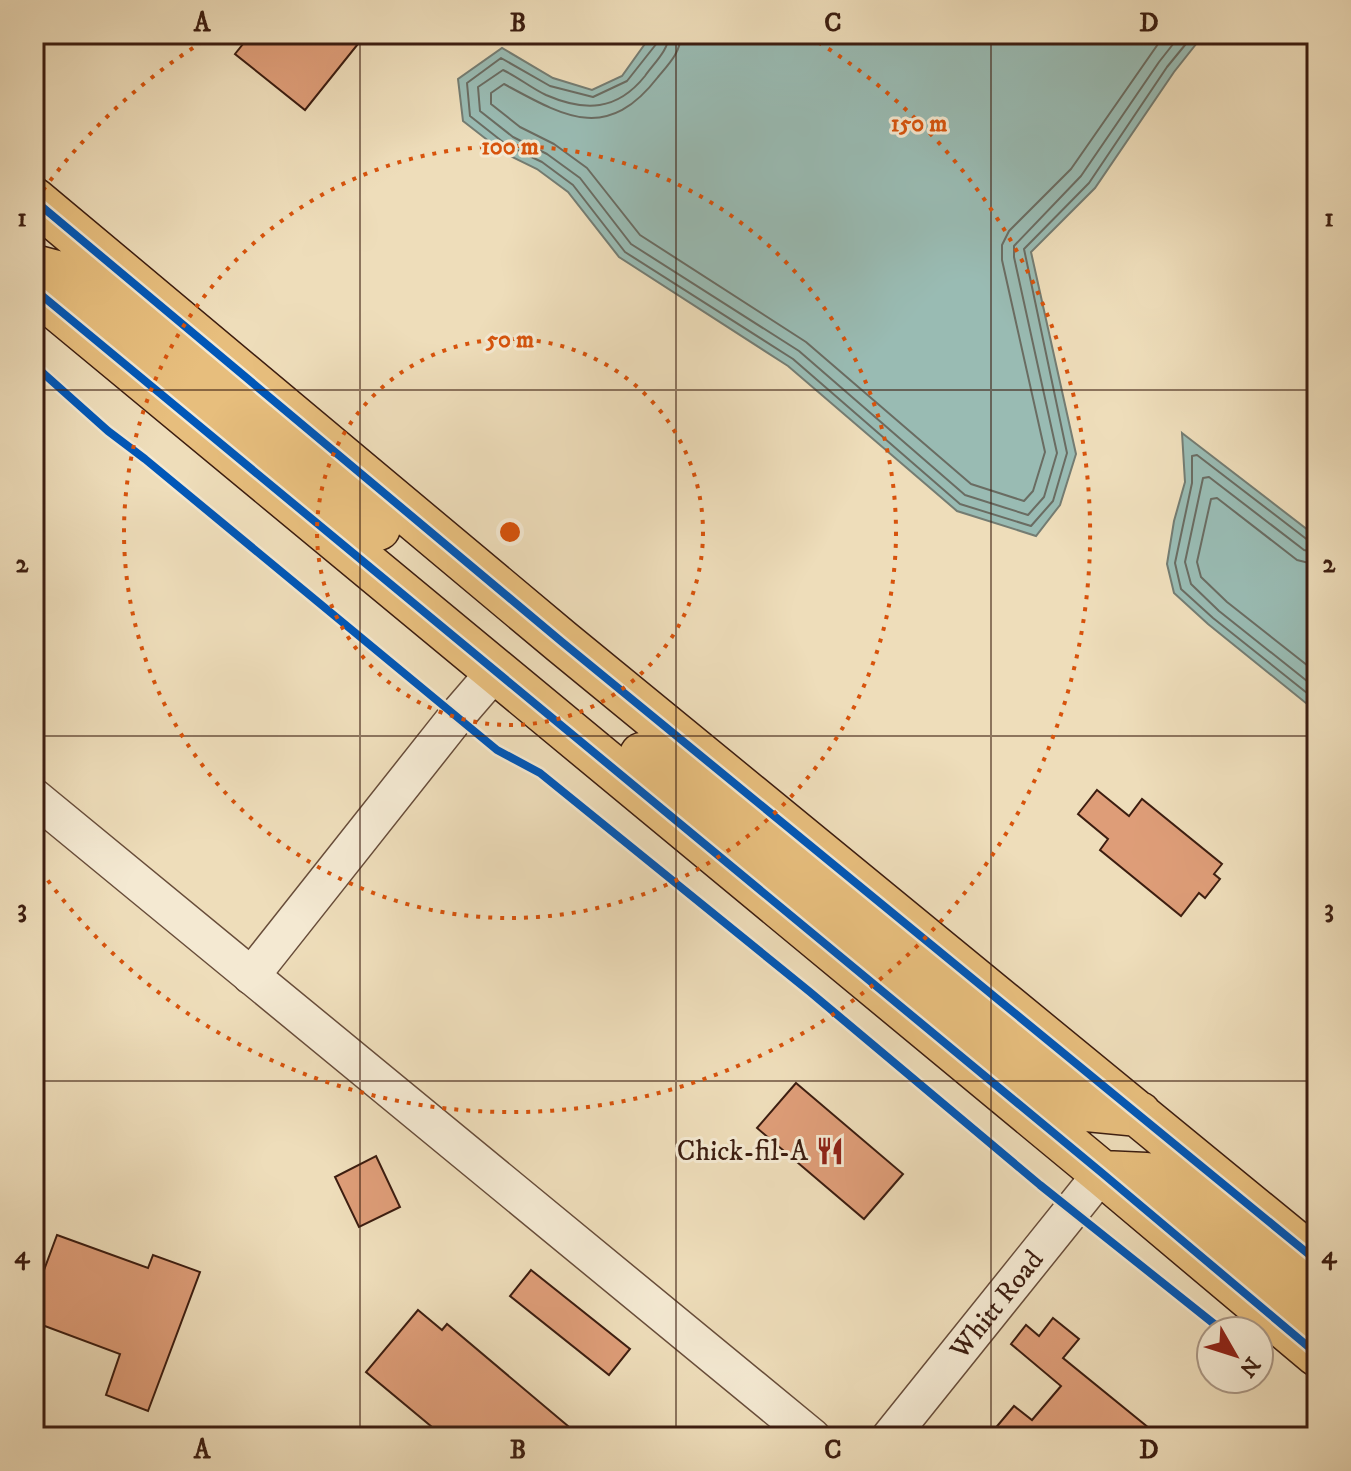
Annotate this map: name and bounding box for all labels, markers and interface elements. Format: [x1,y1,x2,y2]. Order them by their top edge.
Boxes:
text: A [193,7,212,40]
text: B [510,7,526,40]
text: C [824,7,842,40]
text: D [1139,7,1159,40]
text: 150 m [891,109,947,139]
text: 100 m [481,132,539,162]
text: 1 [17,202,27,235]
text: 1 [1324,202,1334,235]
text: 50 m [485,325,534,355]
centre of rings [496,518,524,546]
text: 2 [16,548,30,581]
text: 2 [1323,548,1337,581]
text: 3 [17,893,27,926]
text: 3 [1324,893,1334,926]
place label: Chick-fil-A [677,1134,809,1169]
restaurant icon: Chick-fil-A [815,1136,845,1166]
text: 4 [15,1239,31,1272]
text: 4 [1322,1239,1338,1272]
street label: Whitt Road [941,1243,1051,1367]
north arrow [1195,1315,1275,1395]
text: N [1233,1351,1266,1382]
text: A [193,1434,212,1467]
text: B [510,1434,526,1467]
text: C [824,1434,842,1467]
text: D [1139,1434,1159,1467]

